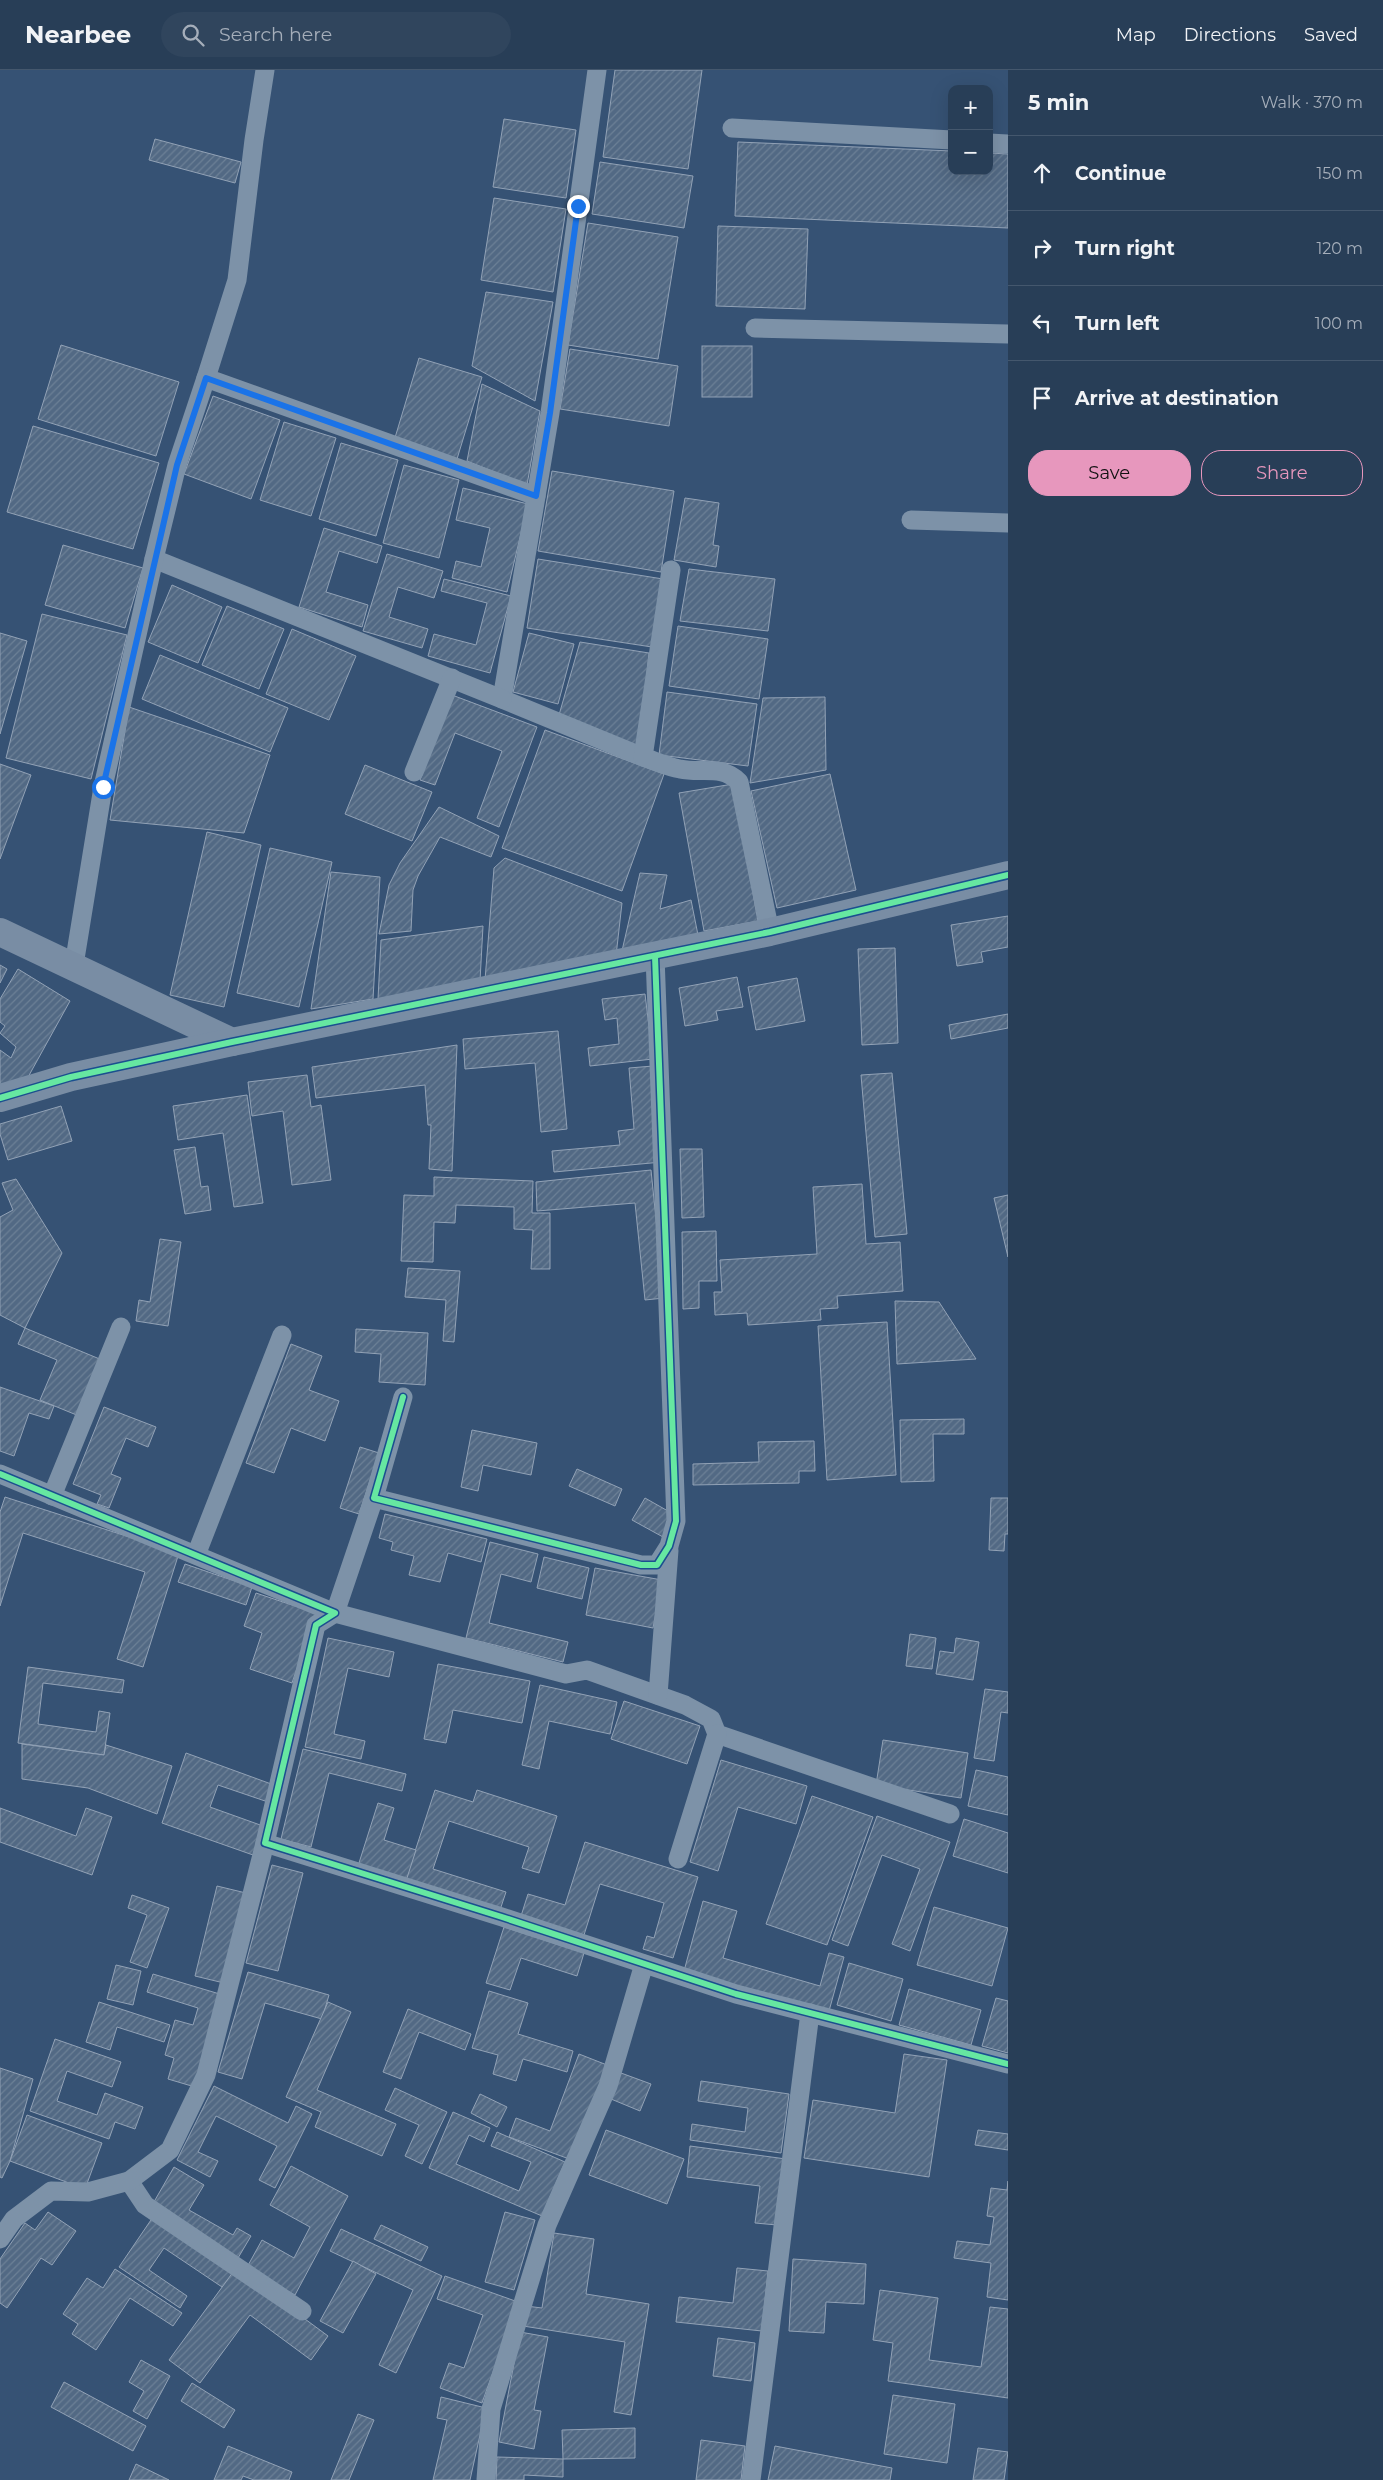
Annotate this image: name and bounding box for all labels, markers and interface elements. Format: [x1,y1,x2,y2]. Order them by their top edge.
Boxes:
search box [161,12,511,57]
text: Nearbee [25,20,131,49]
icon: search [179,21,207,49]
text: Search here [219,23,332,46]
text: Map [1116,24,1156,46]
text: Directions [1184,24,1276,46]
text: Saved [1304,24,1358,46]
map controls [948,85,993,175]
button: + [948,85,993,130]
text: 5 min [1028,90,1089,115]
text: Walk · 370 m [1261,93,1363,112]
button: − [948,130,993,175]
icon: ahead [1028,159,1056,187]
text: Continue [1075,162,1166,185]
text: 150 m [1316,164,1363,183]
route end [567,195,590,218]
icon: right [1028,234,1056,262]
text: Turn right [1075,237,1175,260]
text: 120 m [1316,239,1363,258]
icon: left [1028,309,1056,337]
text: Turn left [1075,312,1160,335]
text: 100 m [1315,314,1363,333]
icon: arrive [1028,384,1056,412]
text: Arrive at destination [1075,387,1279,410]
button: Save [1028,450,1191,496]
button: Share [1201,450,1363,496]
route start [92,776,115,799]

